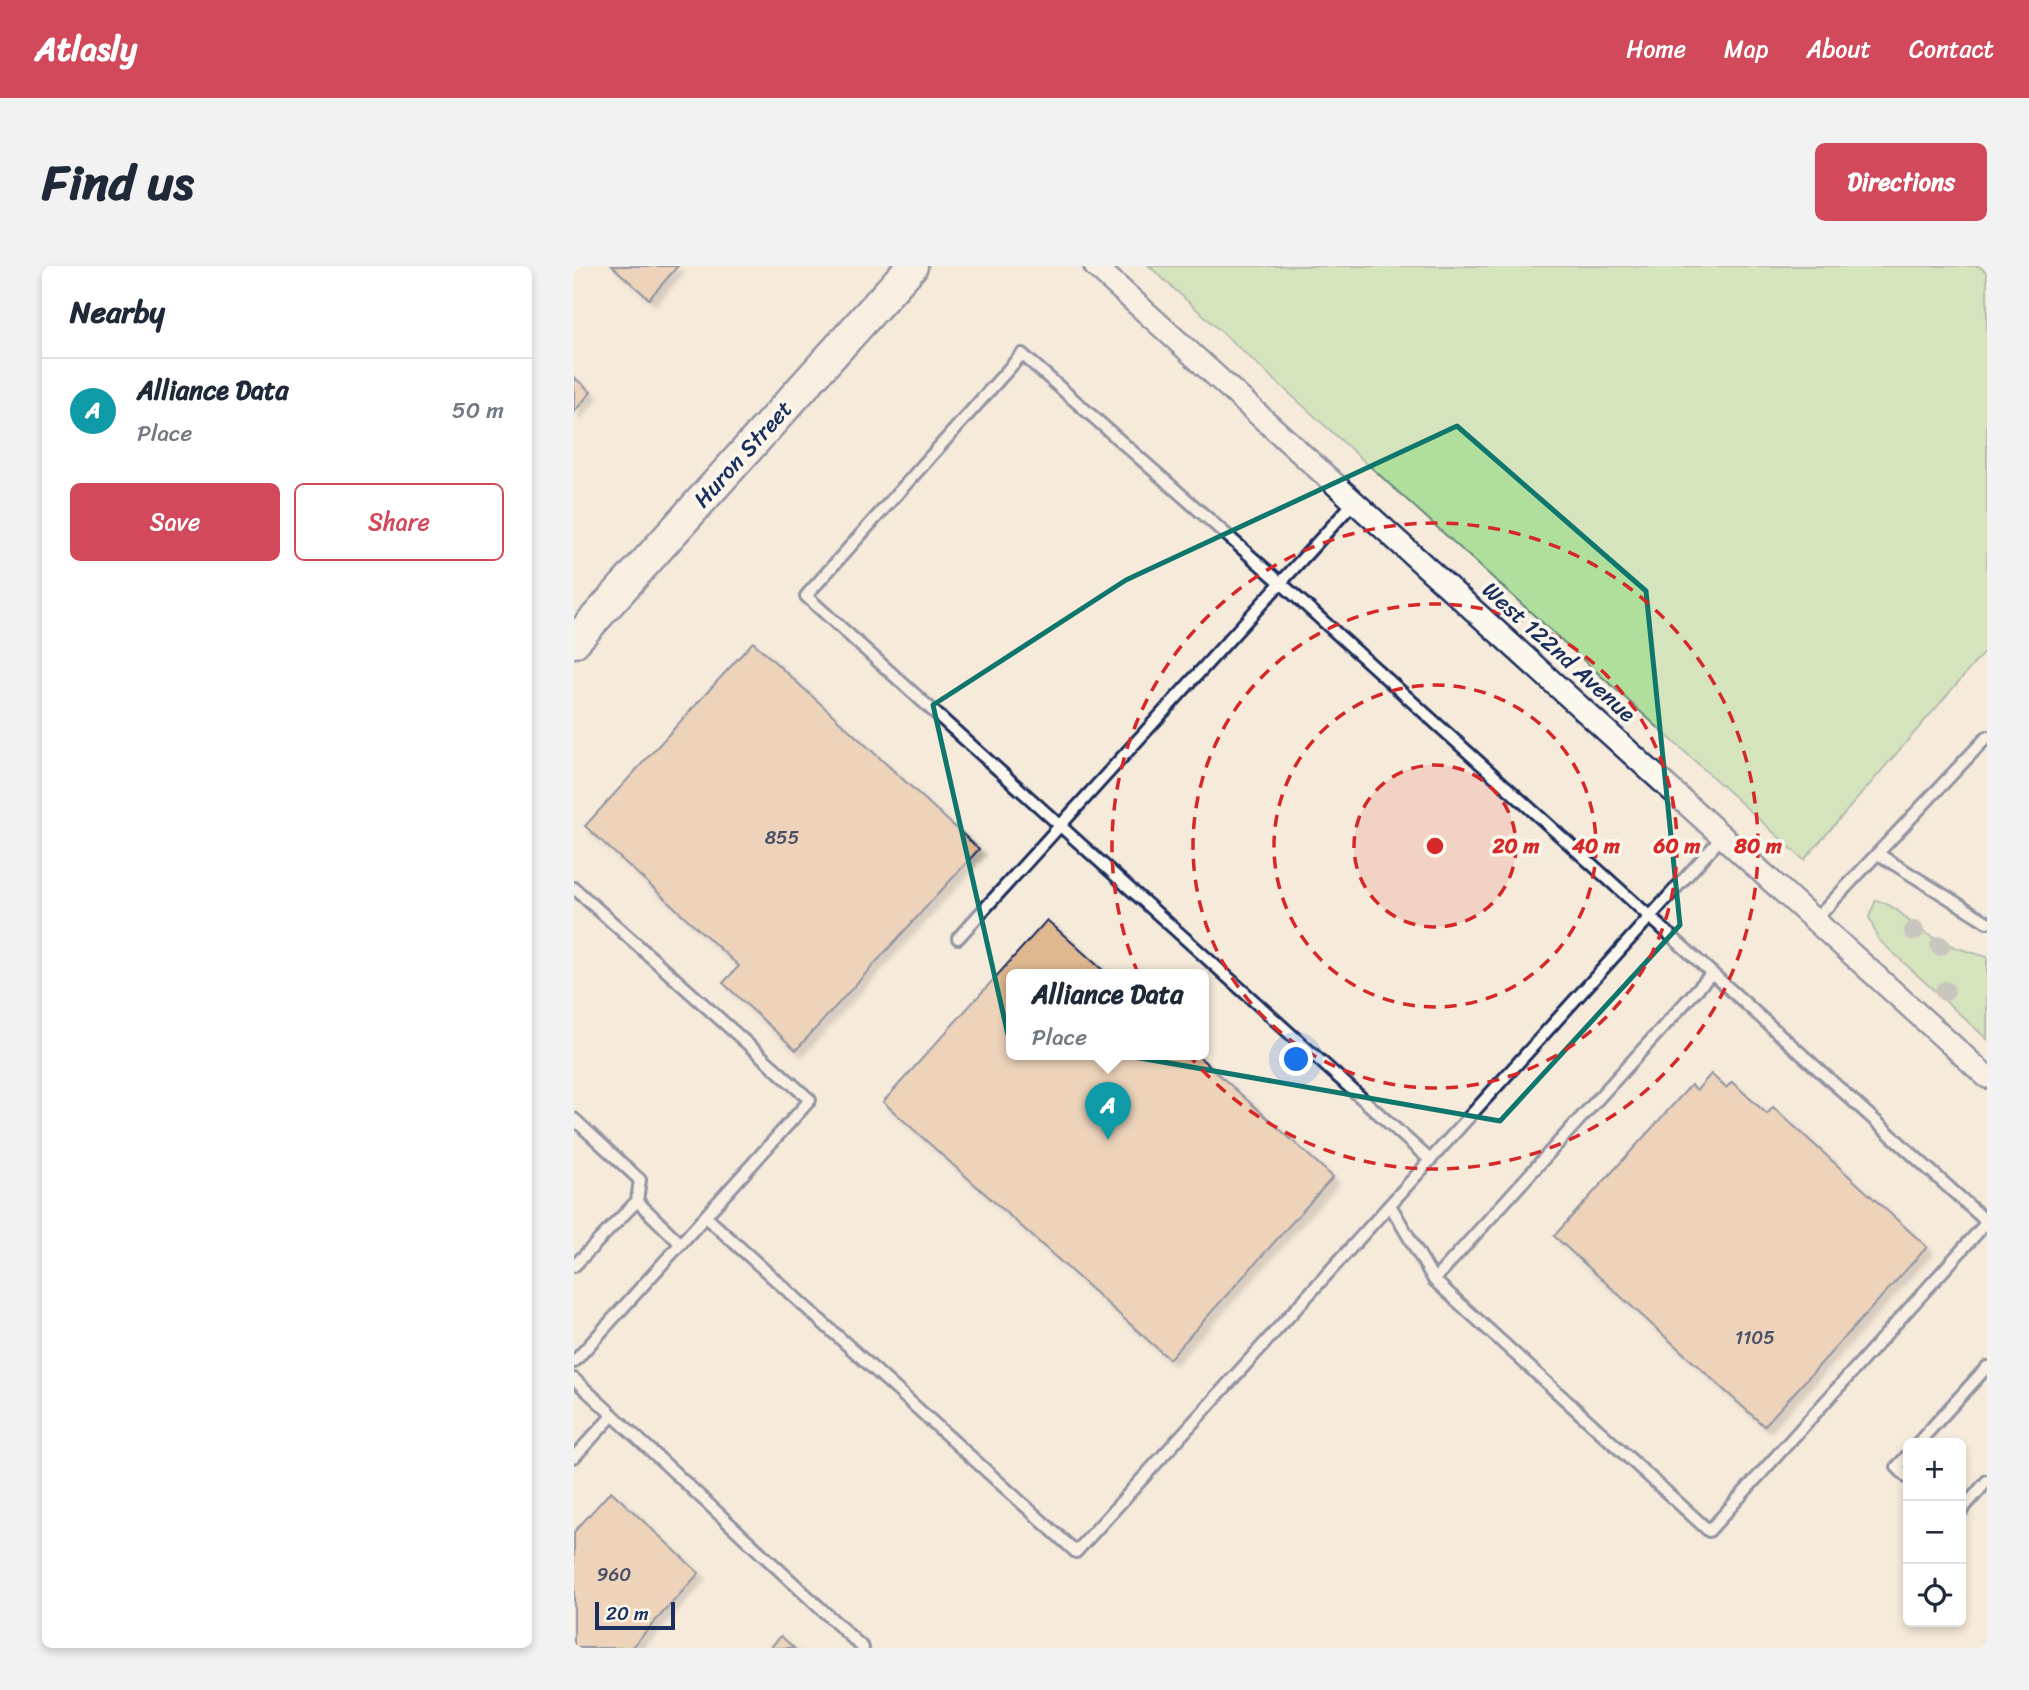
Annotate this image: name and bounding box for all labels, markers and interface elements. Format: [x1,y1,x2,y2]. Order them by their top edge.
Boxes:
text: Atlasly [35,20,137,78]
text: Home [1626,28,1686,70]
text: Map [1724,28,1768,70]
text: About [1806,28,1871,70]
text: Contact [1909,28,1994,70]
text: Find us [42,139,194,226]
button: Directions [1815,143,1987,221]
text: Nearby [70,285,165,339]
text: Alliance Data [137,367,289,413]
text: A [85,390,101,431]
text: 50 m [452,390,504,431]
street label: Huron Street [683,390,803,518]
text: Place [137,413,192,454]
button: Save [70,483,280,561]
button: Share [294,483,504,561]
street label: West 122nd Avenue [1472,571,1646,733]
house number: 855 [765,821,800,854]
text: 20 m [1492,827,1540,865]
text: 40 m [1571,827,1621,865]
text: 60 m [1653,827,1701,865]
text: 80 m [1733,827,1783,865]
centre of rings [1423,834,1447,858]
popup [1006,969,1209,1060]
text: Alliance Data [1032,971,1183,1017]
text: Place [1032,1017,1087,1058]
your location [1279,1042,1313,1076]
pin: A [1085,1082,1131,1140]
house number: 1105 [1735,1321,1775,1354]
map controls [1903,1438,1966,1627]
button: + [1903,1438,1966,1501]
button: − [1903,1501,1966,1564]
house number: 960 [597,1558,631,1591]
button: locate [1903,1564,1966,1627]
text: 20 m [606,1597,649,1630]
scale bar [595,1599,676,1631]

